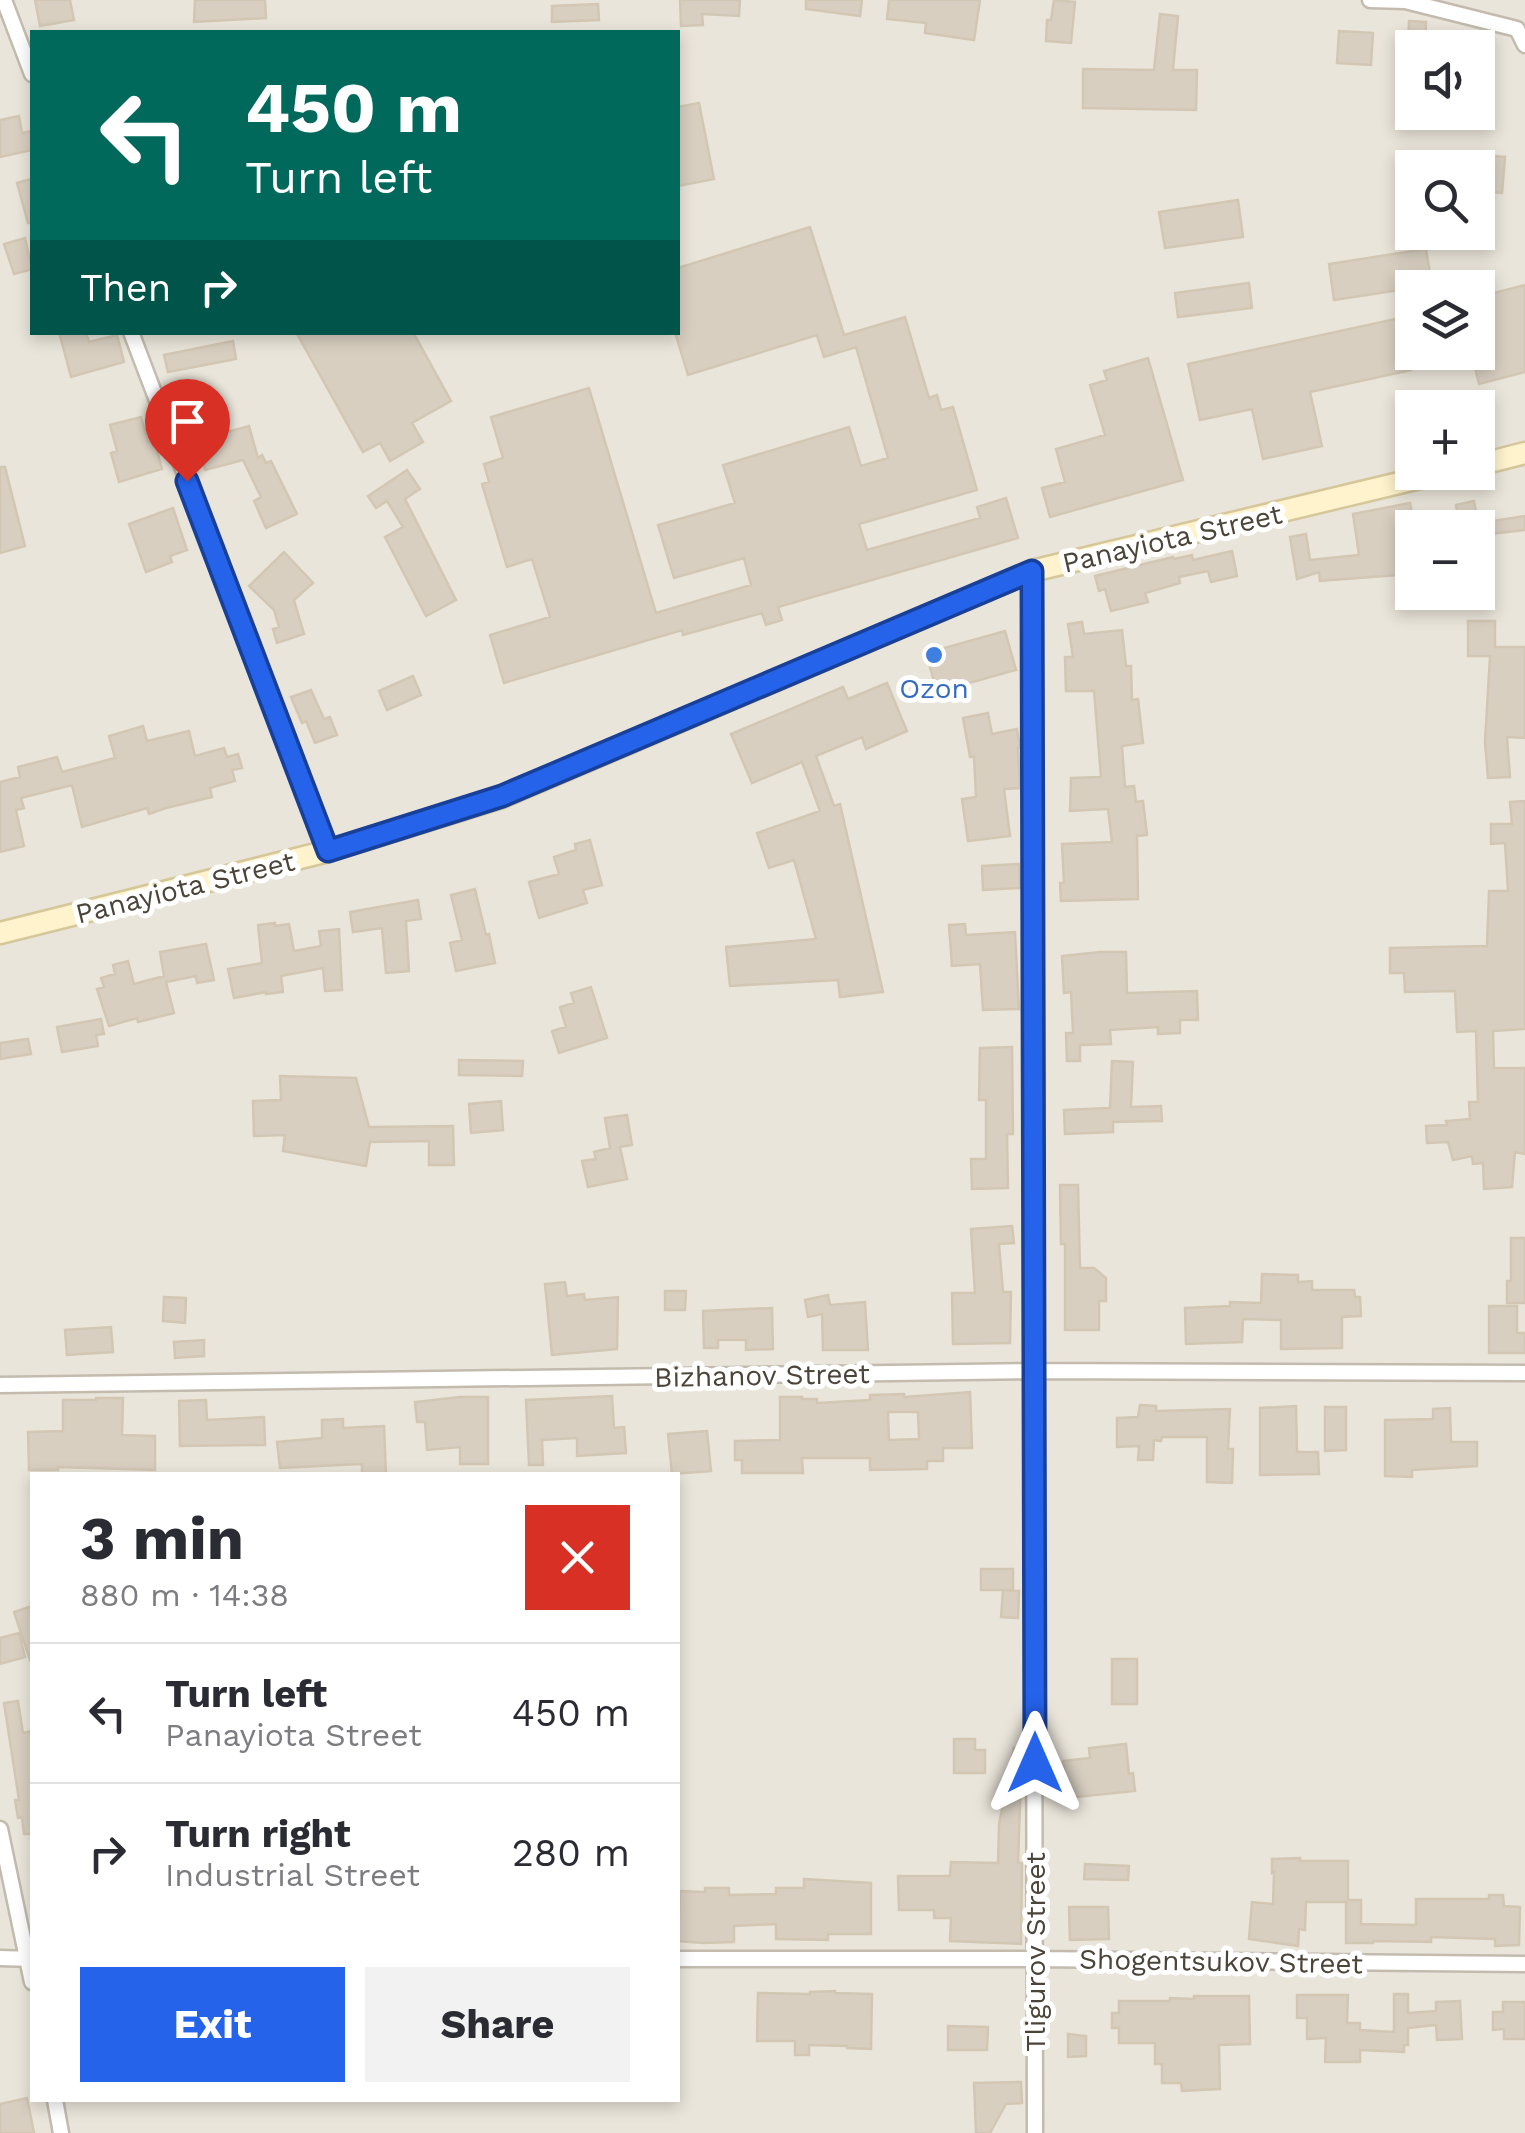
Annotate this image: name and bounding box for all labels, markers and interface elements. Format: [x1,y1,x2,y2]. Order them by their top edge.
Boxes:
map controls [1395,30,1495,610]
button: sound [1395,30,1495,130]
text: 450 m [245,67,462,149]
icon: left [80,70,210,200]
button: search [1395,150,1495,250]
text: Turn left [245,151,432,204]
icon: right [191,260,246,315]
text: Then [80,266,171,310]
button: layers [1395,270,1495,370]
pin [145,379,230,482]
button: + [1395,390,1495,490]
icon: arrive [160,394,215,449]
street label: Panayiota Street [1059,497,1285,580]
button: − [1395,510,1495,610]
marker: Ozon [923,644,945,666]
place label: Ozon [899,672,969,705]
street label: Panayiota Street [72,844,298,931]
street label: Bizhanov Street [654,1357,870,1394]
text: 3 min [80,1503,244,1574]
button: close [525,1505,630,1610]
text: 880 m · 14:38 [80,1576,289,1614]
text: Turn left [165,1672,327,1716]
icon: left [80,1686,135,1741]
text: 450 m [512,1691,630,1735]
position arrow [983,1711,1087,1815]
text: Panayiota Street [165,1716,422,1754]
text: Turn right [165,1812,351,1856]
icon: right [80,1826,135,1881]
text: 280 m [512,1831,630,1875]
street label: Tligurov Street [1019,1852,1052,2052]
text: Industrial Street [165,1856,420,1894]
street label: Shogentsukov Street [1079,1943,1363,1980]
button: Exit [80,1967,345,2082]
button: Share [365,1967,630,2082]

